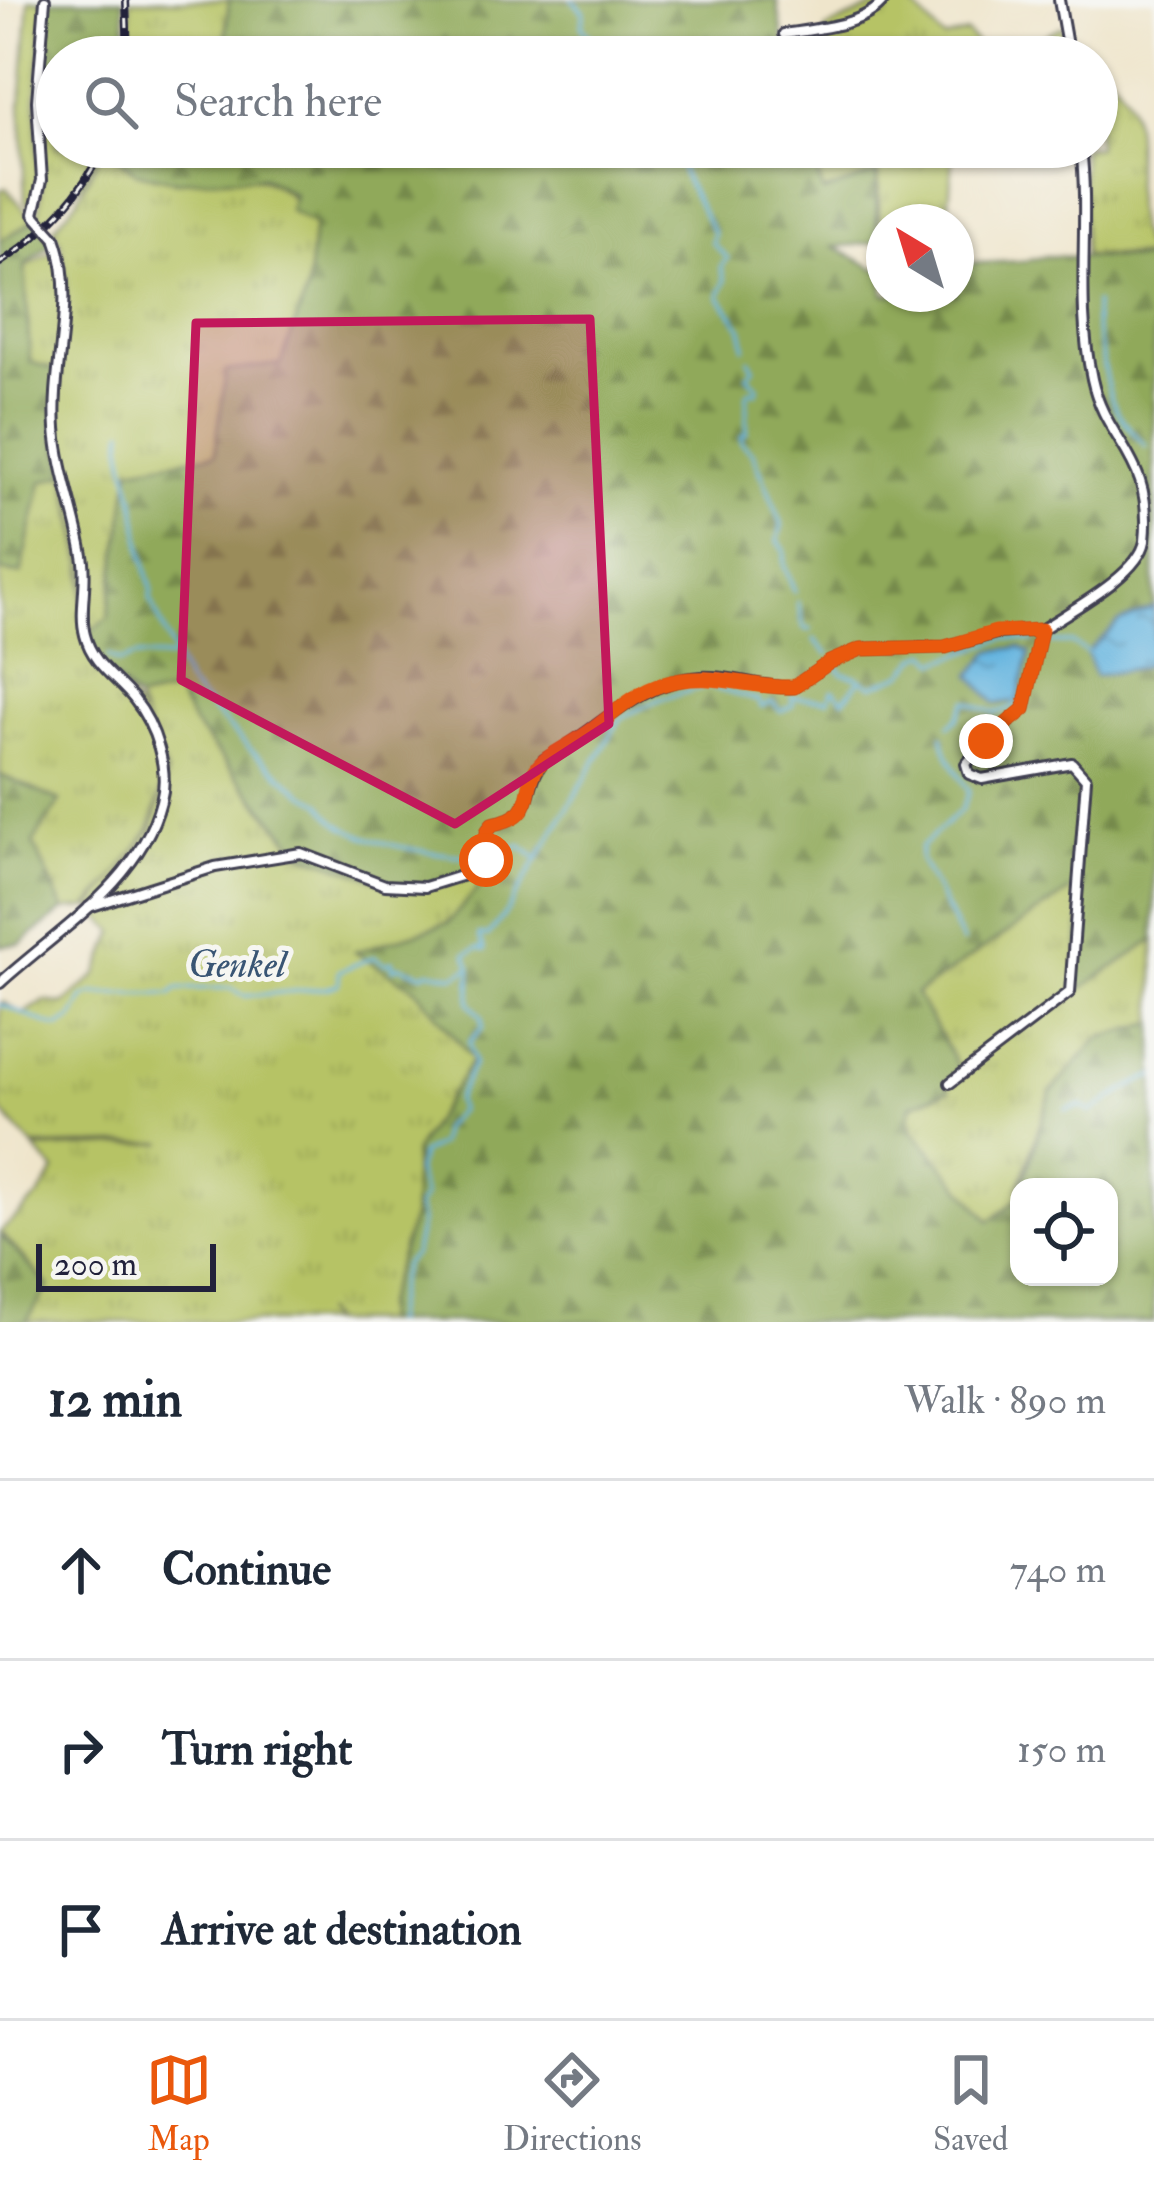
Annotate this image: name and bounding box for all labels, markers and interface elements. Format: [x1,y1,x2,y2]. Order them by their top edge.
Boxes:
search box [36,36,1118,168]
icon: search [78,69,144,135]
text: Search here [174,74,382,130]
north arrow [866,204,974,312]
route end [959,714,1013,768]
route start [459,833,513,887]
water label: Genkel [188,940,289,989]
map controls [1010,1178,1118,1286]
button: locate [1010,1178,1118,1286]
scale bar [36,1238,216,1291]
text: 200 m [54,1244,137,1285]
text: 12 min [48,1368,182,1432]
text: Walk · 890 m [904,1376,1106,1425]
icon: ahead [48,1537,114,1603]
text: Continue [162,1542,331,1598]
text: 740 m [1010,1545,1106,1594]
icon: right [48,1717,114,1783]
text: Turn right [162,1722,352,1778]
text: 150 m [1017,1725,1106,1774]
icon: arrive [48,1897,114,1963]
text: Arrive at destination [162,1902,522,1958]
tab: Map [146,2047,212,2160]
tab: Directions [503,2047,642,2160]
tab: Saved [933,2047,1008,2160]

